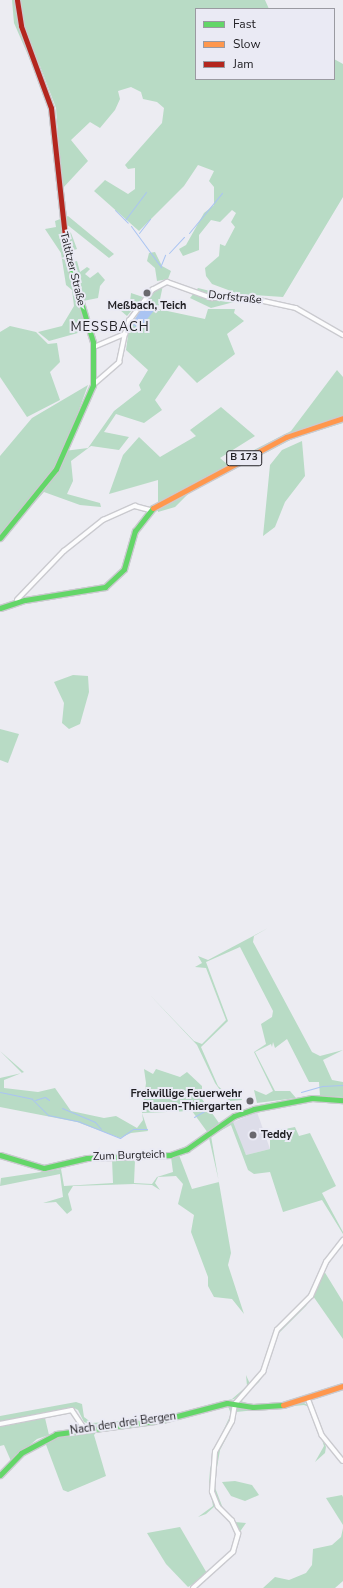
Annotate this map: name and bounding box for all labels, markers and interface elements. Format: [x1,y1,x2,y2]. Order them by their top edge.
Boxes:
legend [195,8,335,80]
text: Fast [233,16,256,32]
text: Slow [233,36,261,52]
text: Jam [233,56,254,72]
street label: Taltitzer Straße [56,231,88,307]
marker: Meßbach, Teich [142,288,152,298]
street label: Dorfstraße [208,289,262,307]
place label: Meßbach, Teich [107,299,187,313]
district label: MESSBACH [70,319,150,335]
road number: B 173 [226,450,262,466]
place label: Freiwillige Feuerwehr Plauen-Thiergarten [130,1088,242,1114]
marker: Freiwillige Feuerwehr Plauen-Thiergarten [245,1096,255,1106]
place label: Teddy [261,1128,292,1142]
marker: Teddy [248,1130,258,1140]
street label: Zum Burgteich [93,1148,165,1164]
street label: Nach den drei Bergen [69,1410,177,1438]

